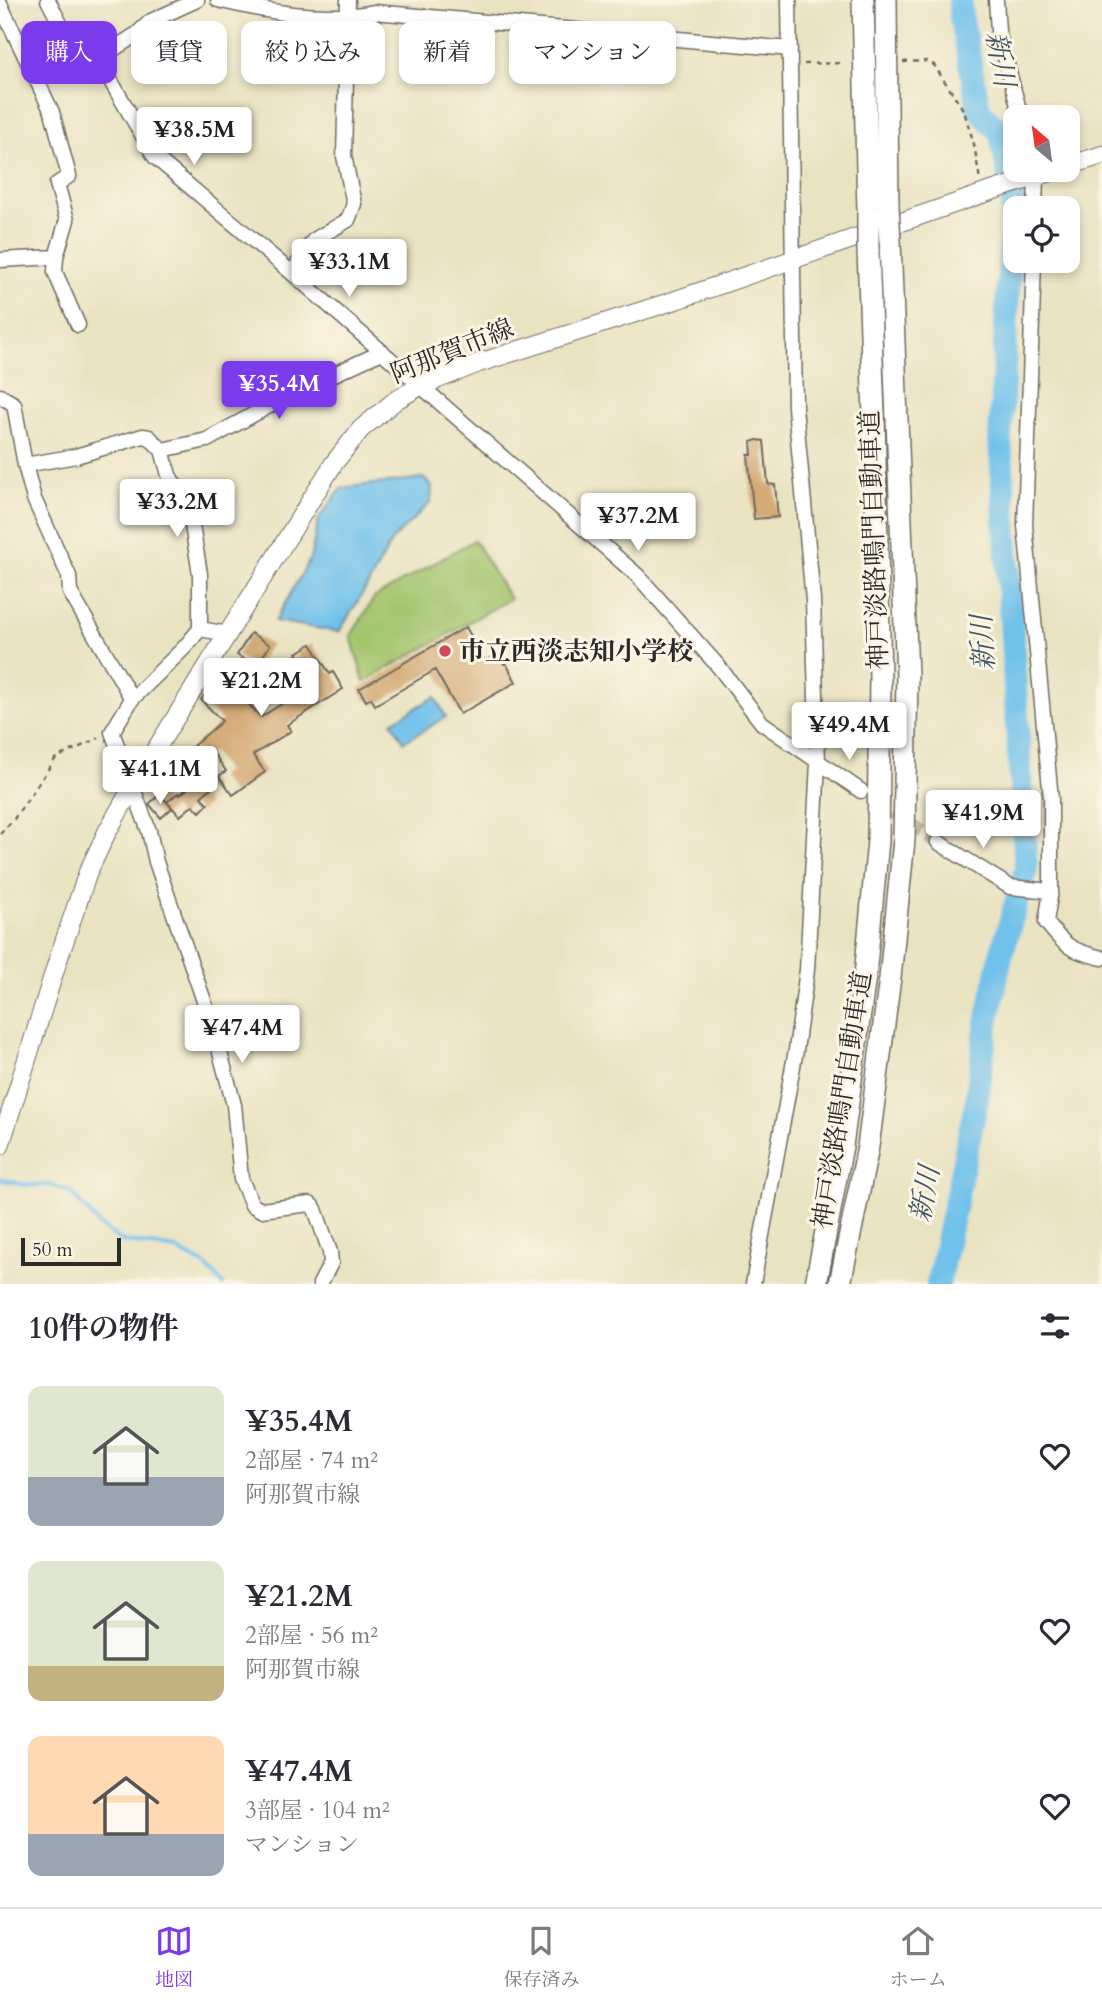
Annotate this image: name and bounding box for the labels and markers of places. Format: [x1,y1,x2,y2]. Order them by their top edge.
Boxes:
pin: ¥38.5M [137,108,251,167]
pin: ¥33.1M [292,240,406,299]
pin: ¥35.4M [222,362,336,421]
pin: ¥33.2M [120,480,234,539]
pin: ¥37.2M [581,494,695,553]
place label: 市立西淡志知小学校 [459,634,693,669]
marker: 市立西淡志知小学校 [437,643,453,659]
pin: ¥21.2M [204,658,318,718]
pin: ¥49.4M [792,702,906,762]
pin: ¥41.1M [103,746,217,806]
pin: ¥41.9M [926,790,1040,850]
pin: ¥47.4M [185,1006,299,1065]

